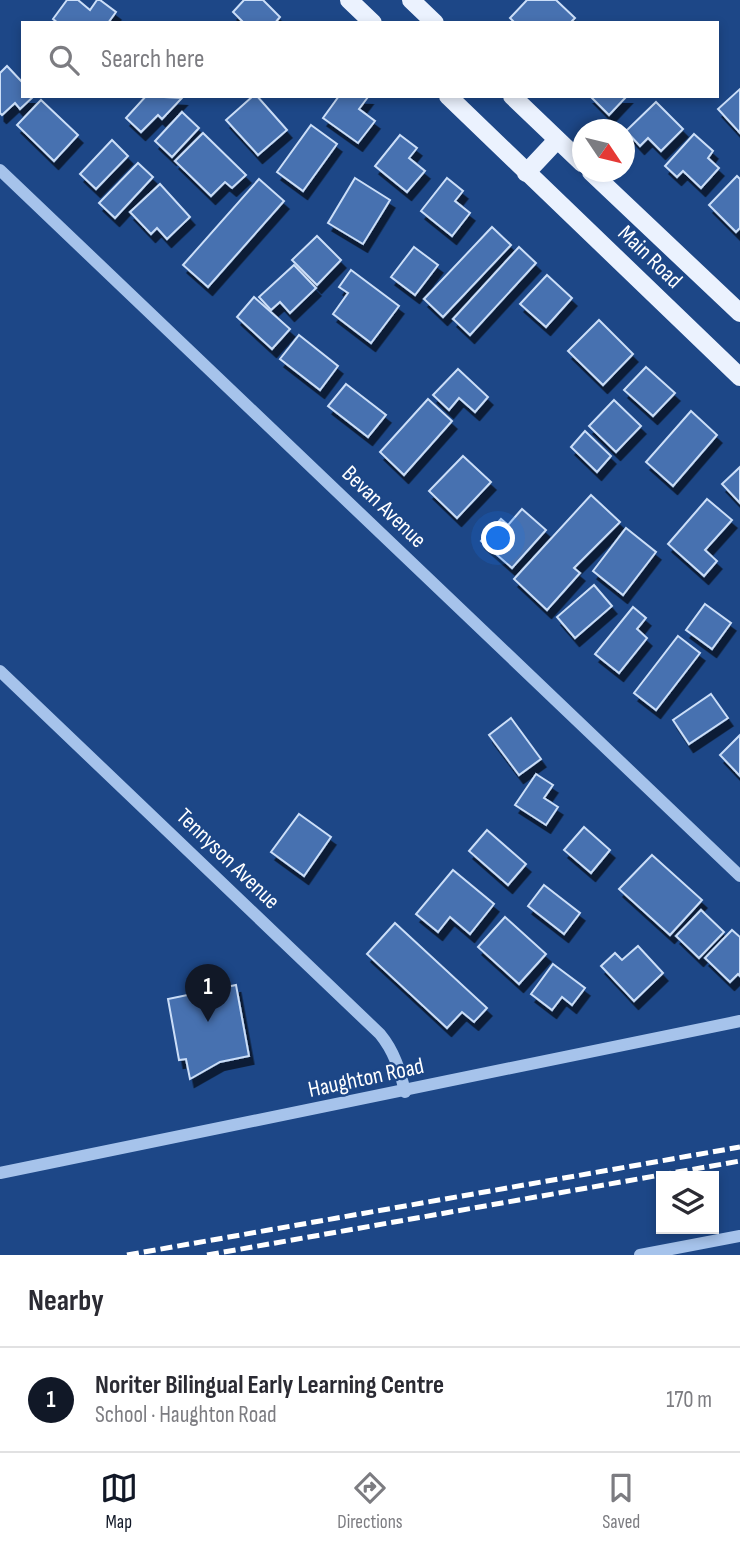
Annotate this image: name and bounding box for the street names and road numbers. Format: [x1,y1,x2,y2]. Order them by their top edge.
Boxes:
street label: Main Road [612,220,688,294]
street label: Bevan Avenue [336,460,432,554]
street label: Tennyson Avenue [170,803,286,915]
street label: Haughton Road [306,1052,426,1104]

